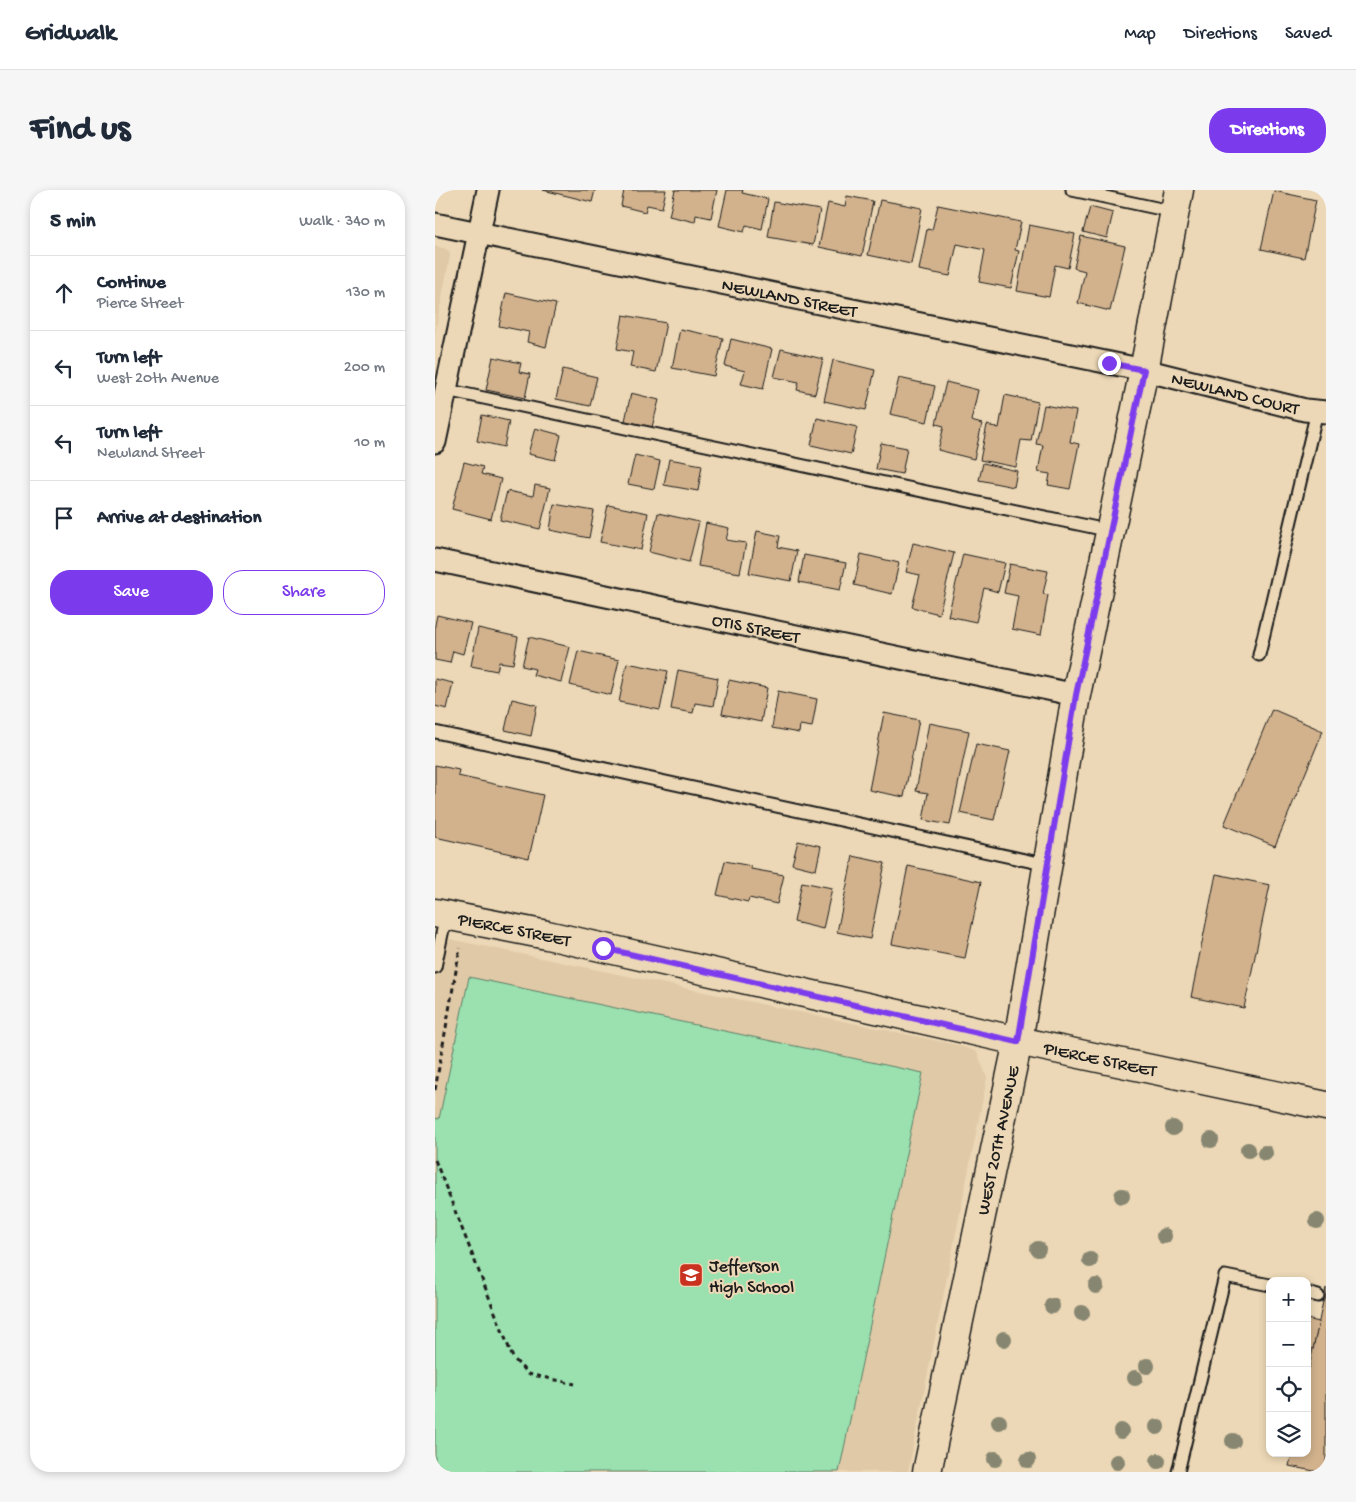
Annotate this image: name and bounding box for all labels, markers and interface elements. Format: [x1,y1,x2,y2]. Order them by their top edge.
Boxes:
text: Gridwalk [25,20,116,49]
text: Map [1124,24,1156,45]
text: Directions [1184,24,1257,45]
text: Saved [1285,24,1331,45]
button: Directions [1209,108,1326,153]
text: Find us [30,110,130,151]
text: 5 min [50,210,95,235]
text: Walk · 340 m [299,213,385,232]
text: Continue [97,272,166,295]
street label: NEWLAND STREET [720,275,859,324]
icon: ahead [50,279,78,307]
text: 130 m [346,284,385,303]
text: Pierce Street [97,295,183,314]
text: Turn left [97,347,161,370]
route end [1098,352,1121,375]
icon: left [50,354,78,382]
text: 200 m [344,359,385,378]
street label: NEWLAND COURT [1169,369,1302,421]
text: West 20th Avenue [97,370,219,389]
text: Turn left [97,422,161,445]
icon: left [50,429,78,457]
text: 10 m [354,434,385,453]
text: Newland Street [97,445,204,464]
icon: arrive [50,504,78,532]
text: Arrive at destination [97,507,261,530]
button: Save [50,570,213,615]
button: Share [223,570,385,615]
street label: OTIS STREET [710,611,802,650]
street label: PIERCE STREET [455,910,573,953]
route start [592,937,615,960]
street label: PIERCE STREET [1041,1039,1159,1083]
street label: WEST 20TH AVENUE [974,1064,1026,1217]
place label: Jefferson High School [709,1257,794,1299]
school or university icon: Jefferson High School [678,1262,704,1288]
map controls [1266,1277,1311,1457]
button: + [1266,1277,1311,1322]
button: − [1266,1322,1311,1367]
button: locate [1266,1367,1311,1412]
button: layers [1266,1412,1311,1457]

